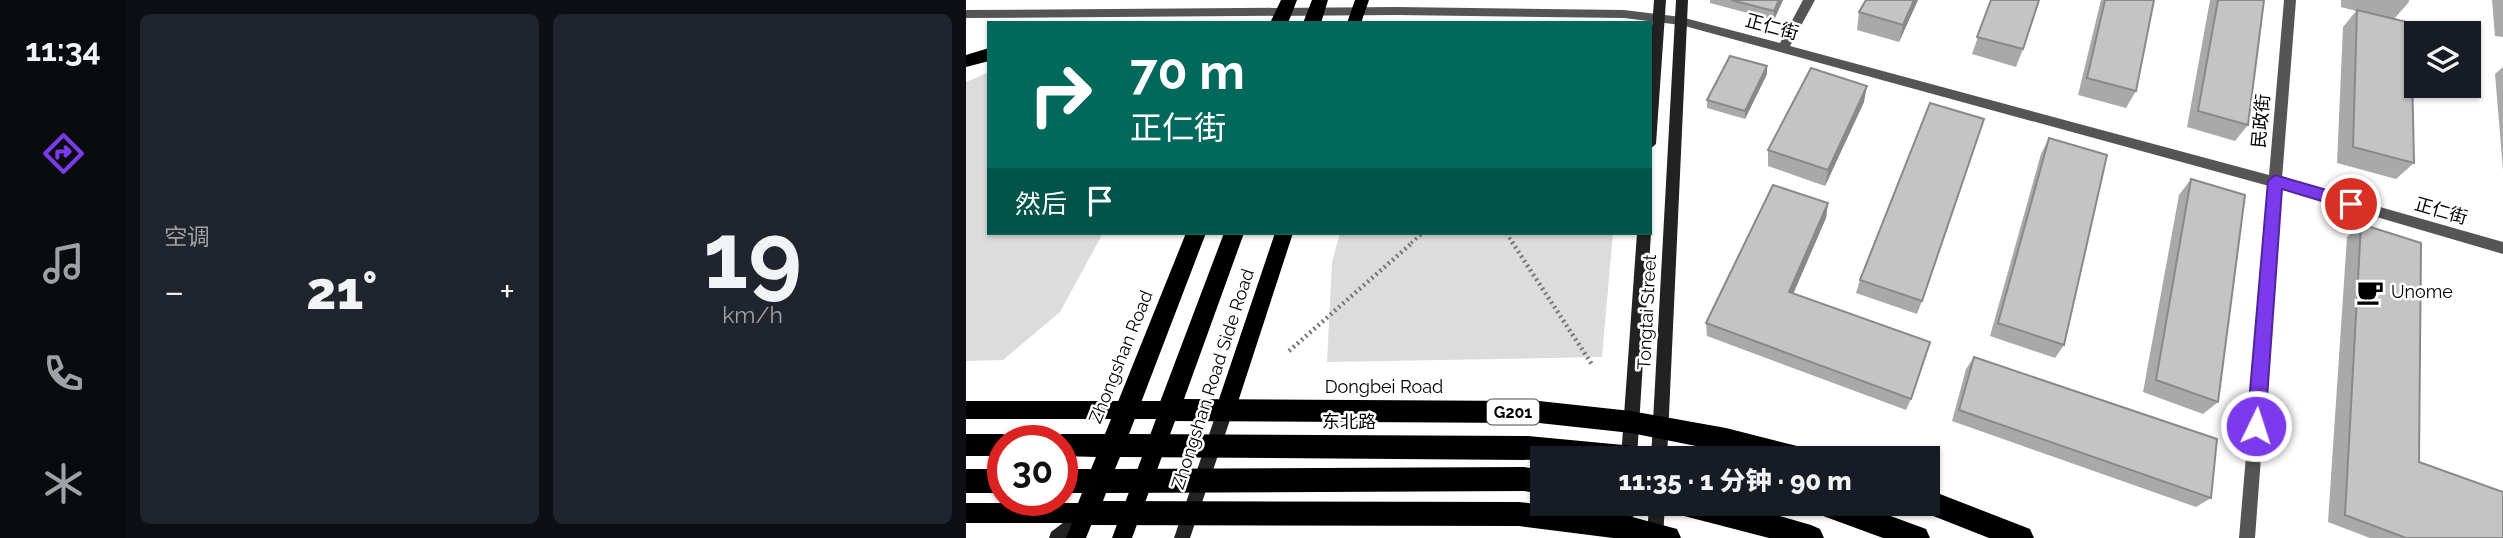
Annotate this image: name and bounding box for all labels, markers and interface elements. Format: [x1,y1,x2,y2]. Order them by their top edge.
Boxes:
street label: 正仁街 [1743,9,1801,44]
map controls [2404,21,2481,98]
button: layers [2404,21,2481,98]
text: 11:34 [25,31,101,68]
text: 70 m [1130,43,1245,100]
icon: right [1015,49,1106,140]
street label: 民政街 [2248,93,2273,149]
text: 正仁街 [1130,109,1226,146]
icon: directions [39,129,88,178]
pin [2321,174,2381,234]
icon: arrive [1081,182,1119,220]
icon: arrive [2332,185,2370,223]
text: 然后 [1015,189,1067,219]
street label: 正仁街 [2412,193,2470,228]
text: 19 [703,202,802,309]
text: 空调 [164,223,210,250]
icon: music [39,239,88,288]
street label: Tongtai Street [1633,254,1660,370]
text: 21° [306,260,377,321]
street label: Zhongshan Road Side Road [1167,266,1258,492]
text: − [164,269,184,314]
text: + [499,269,515,314]
cafe icon: Unome [2355,277,2385,307]
place label: Unome [2391,281,2453,302]
street label: Zhongshan Road [1084,287,1157,426]
text: km/h [722,301,783,328]
icon: phone [39,349,88,398]
street label: Dongbei Road [1325,376,1443,397]
position arrow [2219,389,2293,463]
road number: G201 [1487,400,1539,424]
street label: 东北路 [1322,411,1376,432]
speed limit sign: 30 [987,425,1078,516]
icon: climate [39,459,88,508]
text: 11:35 · 1 分钟 · 90 m [1618,466,1852,496]

